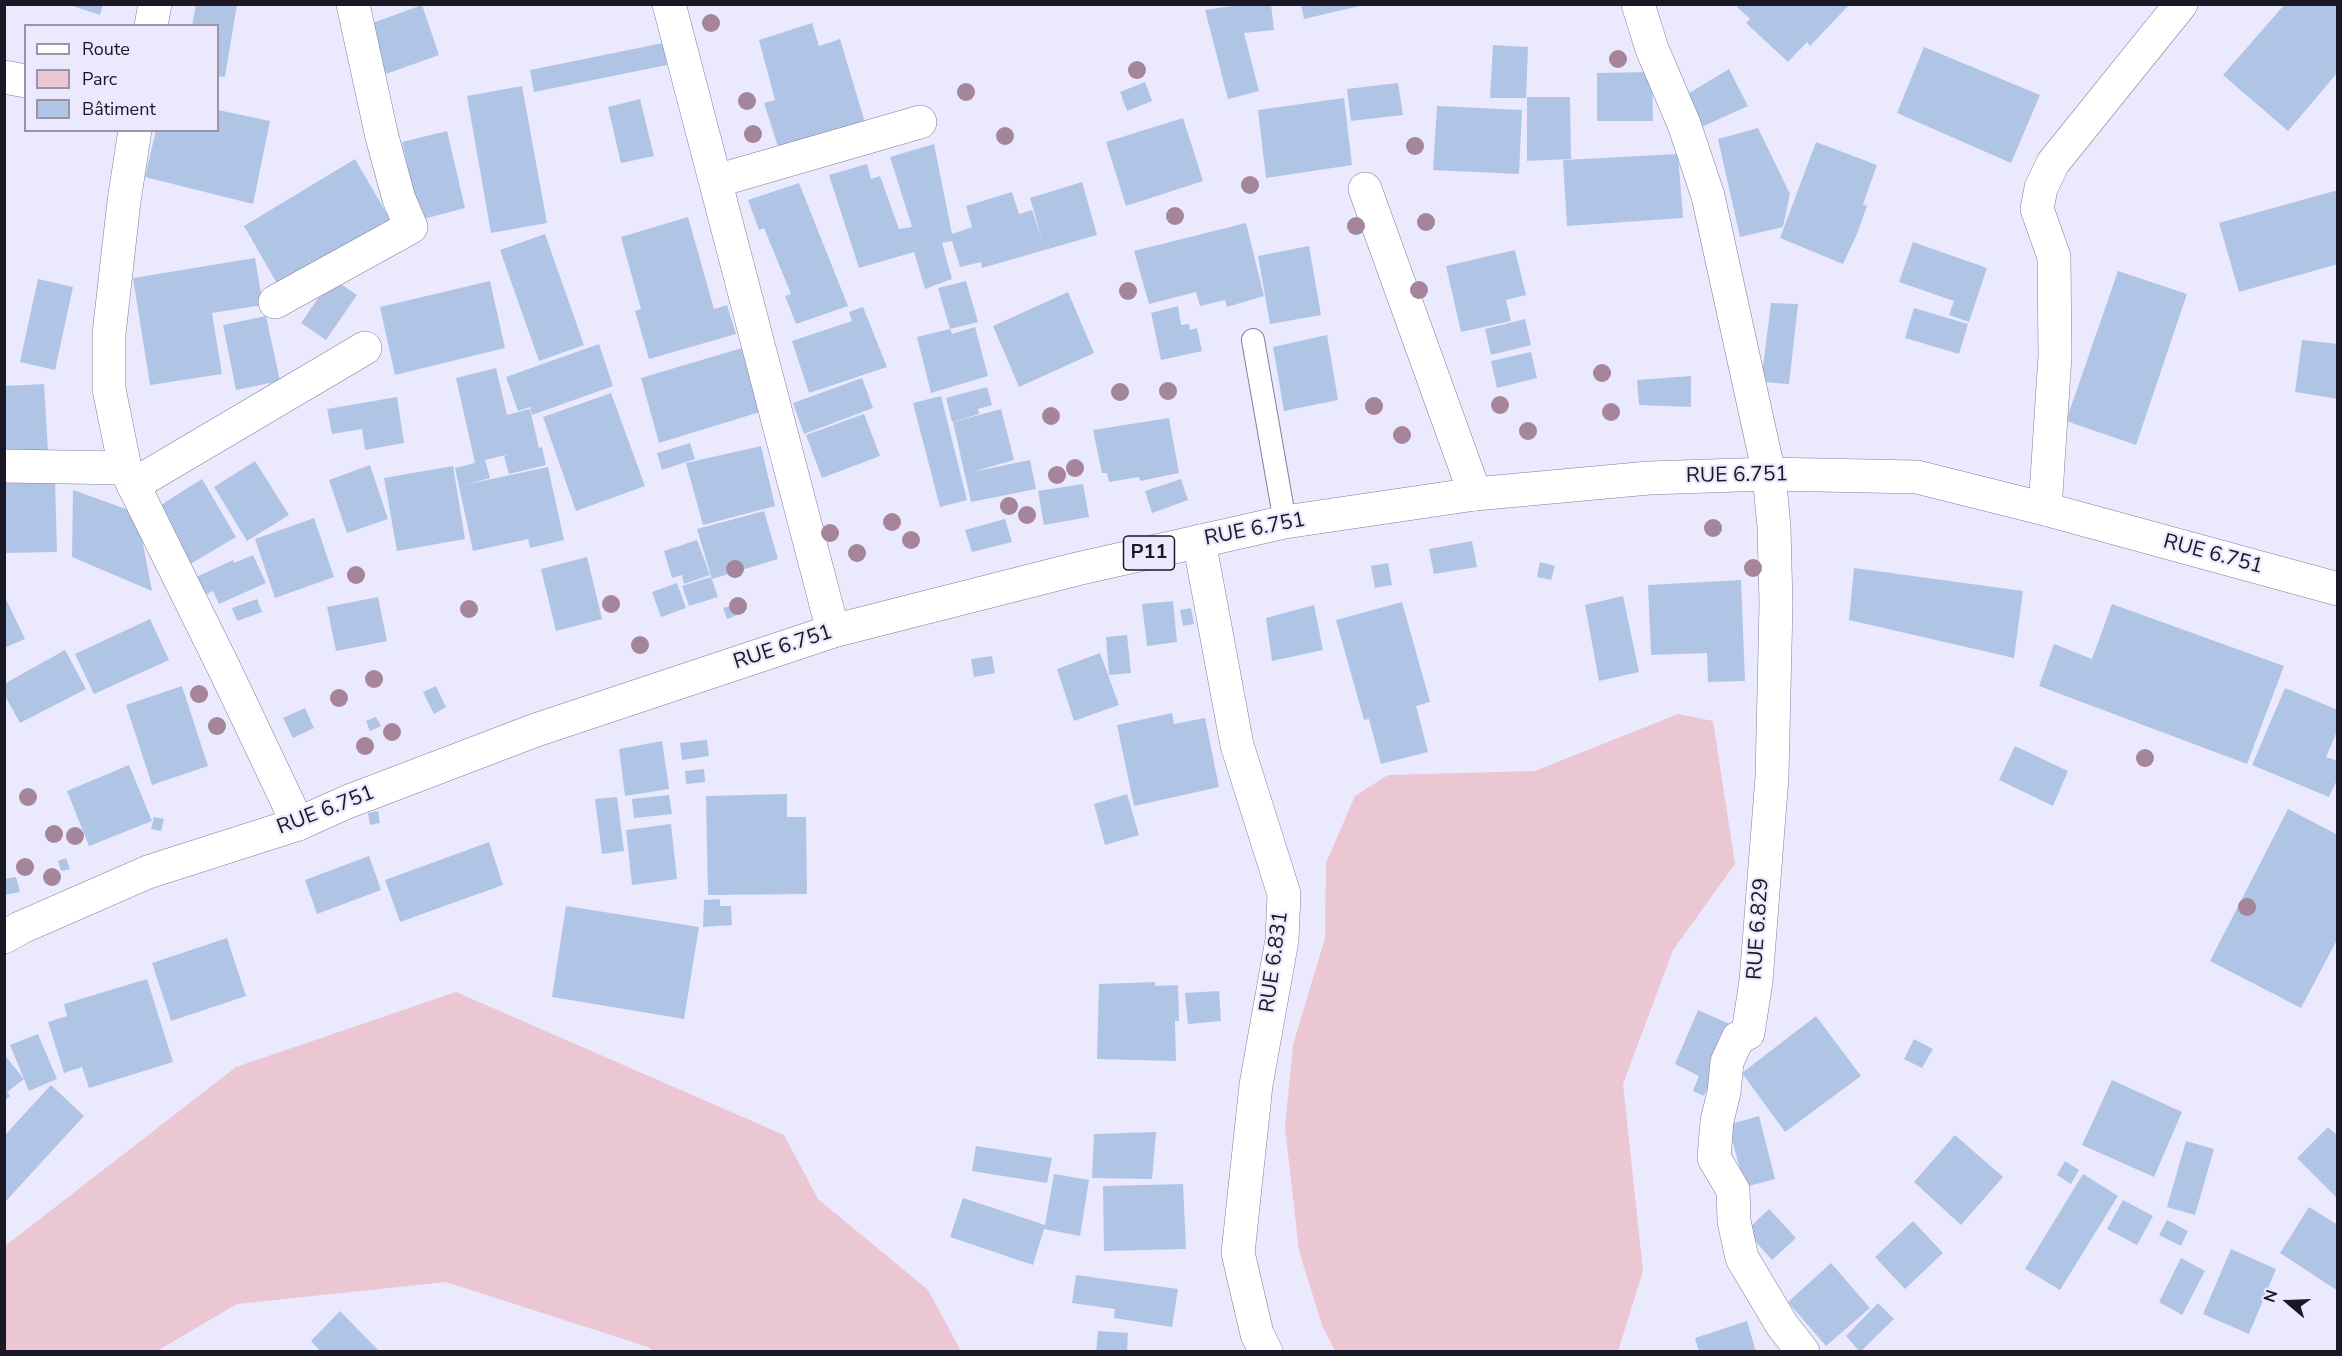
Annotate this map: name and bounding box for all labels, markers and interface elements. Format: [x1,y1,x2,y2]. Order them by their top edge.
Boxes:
legend [24,24,219,132]
text: Route [82,37,130,61]
text: Parc [82,67,117,91]
text: Bâtiment [82,97,156,121]
street label: RUE 6.751 [1686,463,1788,489]
street label: RUE 6.751 [1202,508,1308,552]
street label: RUE 6.751 [2160,530,2266,580]
road number: P11 [1124,536,1174,570]
street label: RUE 6.751 [731,620,835,676]
street label: RUE 6.751 [274,781,378,841]
street label: RUE 6.829 [1743,877,1775,981]
street label: RUE 6.831 [1255,910,1295,1014]
north arrow [2258,1272,2318,1332]
text: N [2259,1287,2283,1305]

